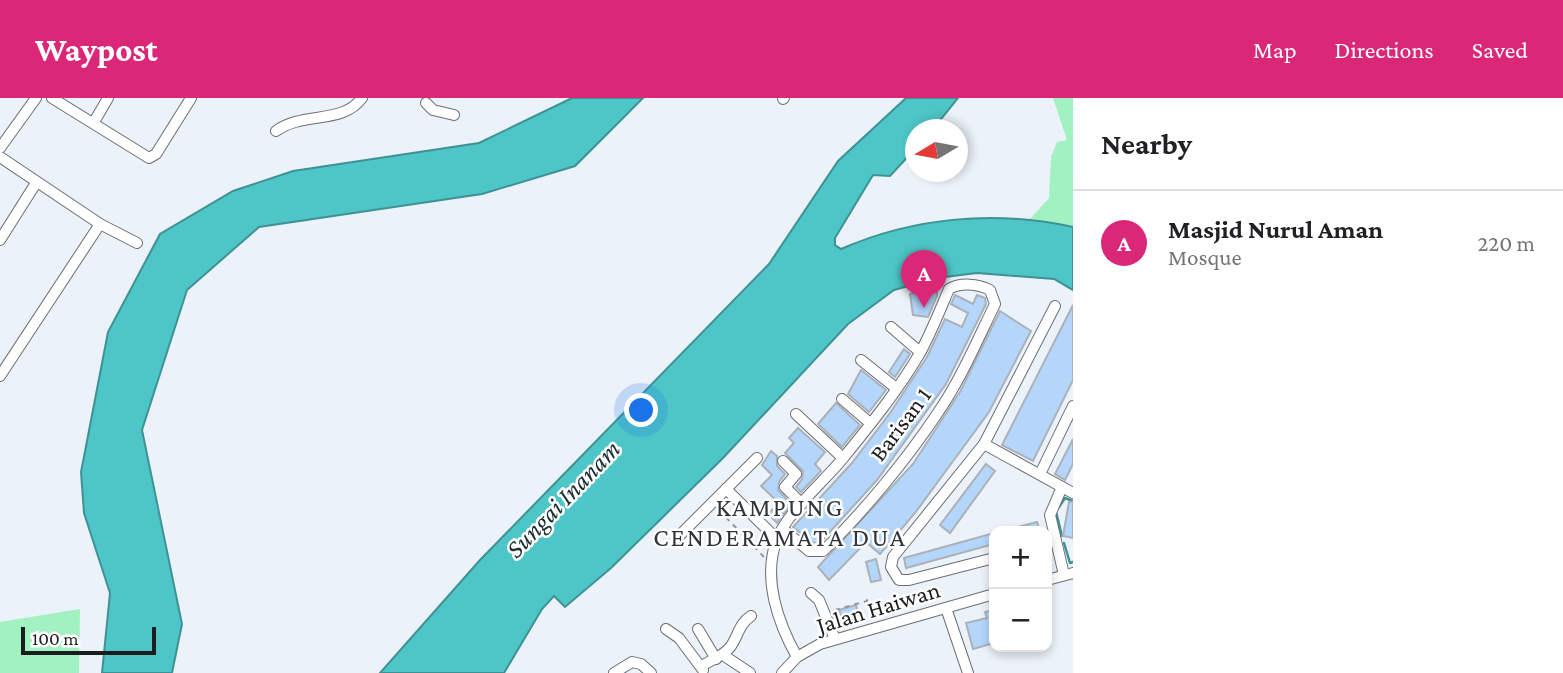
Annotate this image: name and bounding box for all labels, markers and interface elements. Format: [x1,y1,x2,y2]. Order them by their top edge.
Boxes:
text: Waypost [35,31,158,68]
text: Map [1253,36,1297,63]
text: Directions [1335,36,1434,63]
text: Saved [1472,36,1528,63]
north arrow [905,119,968,182]
text: Nearby [1101,127,1192,160]
text: Masjid Nurul Aman [1168,215,1383,244]
text: A [1117,230,1131,256]
text: 220 m [1477,230,1535,256]
text: Mosque [1168,244,1242,270]
pin: A [901,250,947,308]
street label: Barisan 1 [864,382,936,466]
your location [624,393,658,427]
water label: Sungai Inanam [500,434,626,564]
district label: KAMPUNG CENDERAMATA DUA [653,493,907,552]
map controls [989,526,1052,652]
button: + [989,526,1052,589]
street label: Jalan Haiwan [811,575,943,639]
button: − [989,589,1052,652]
scale bar [21,624,156,656]
text: 100 m [32,628,79,649]

